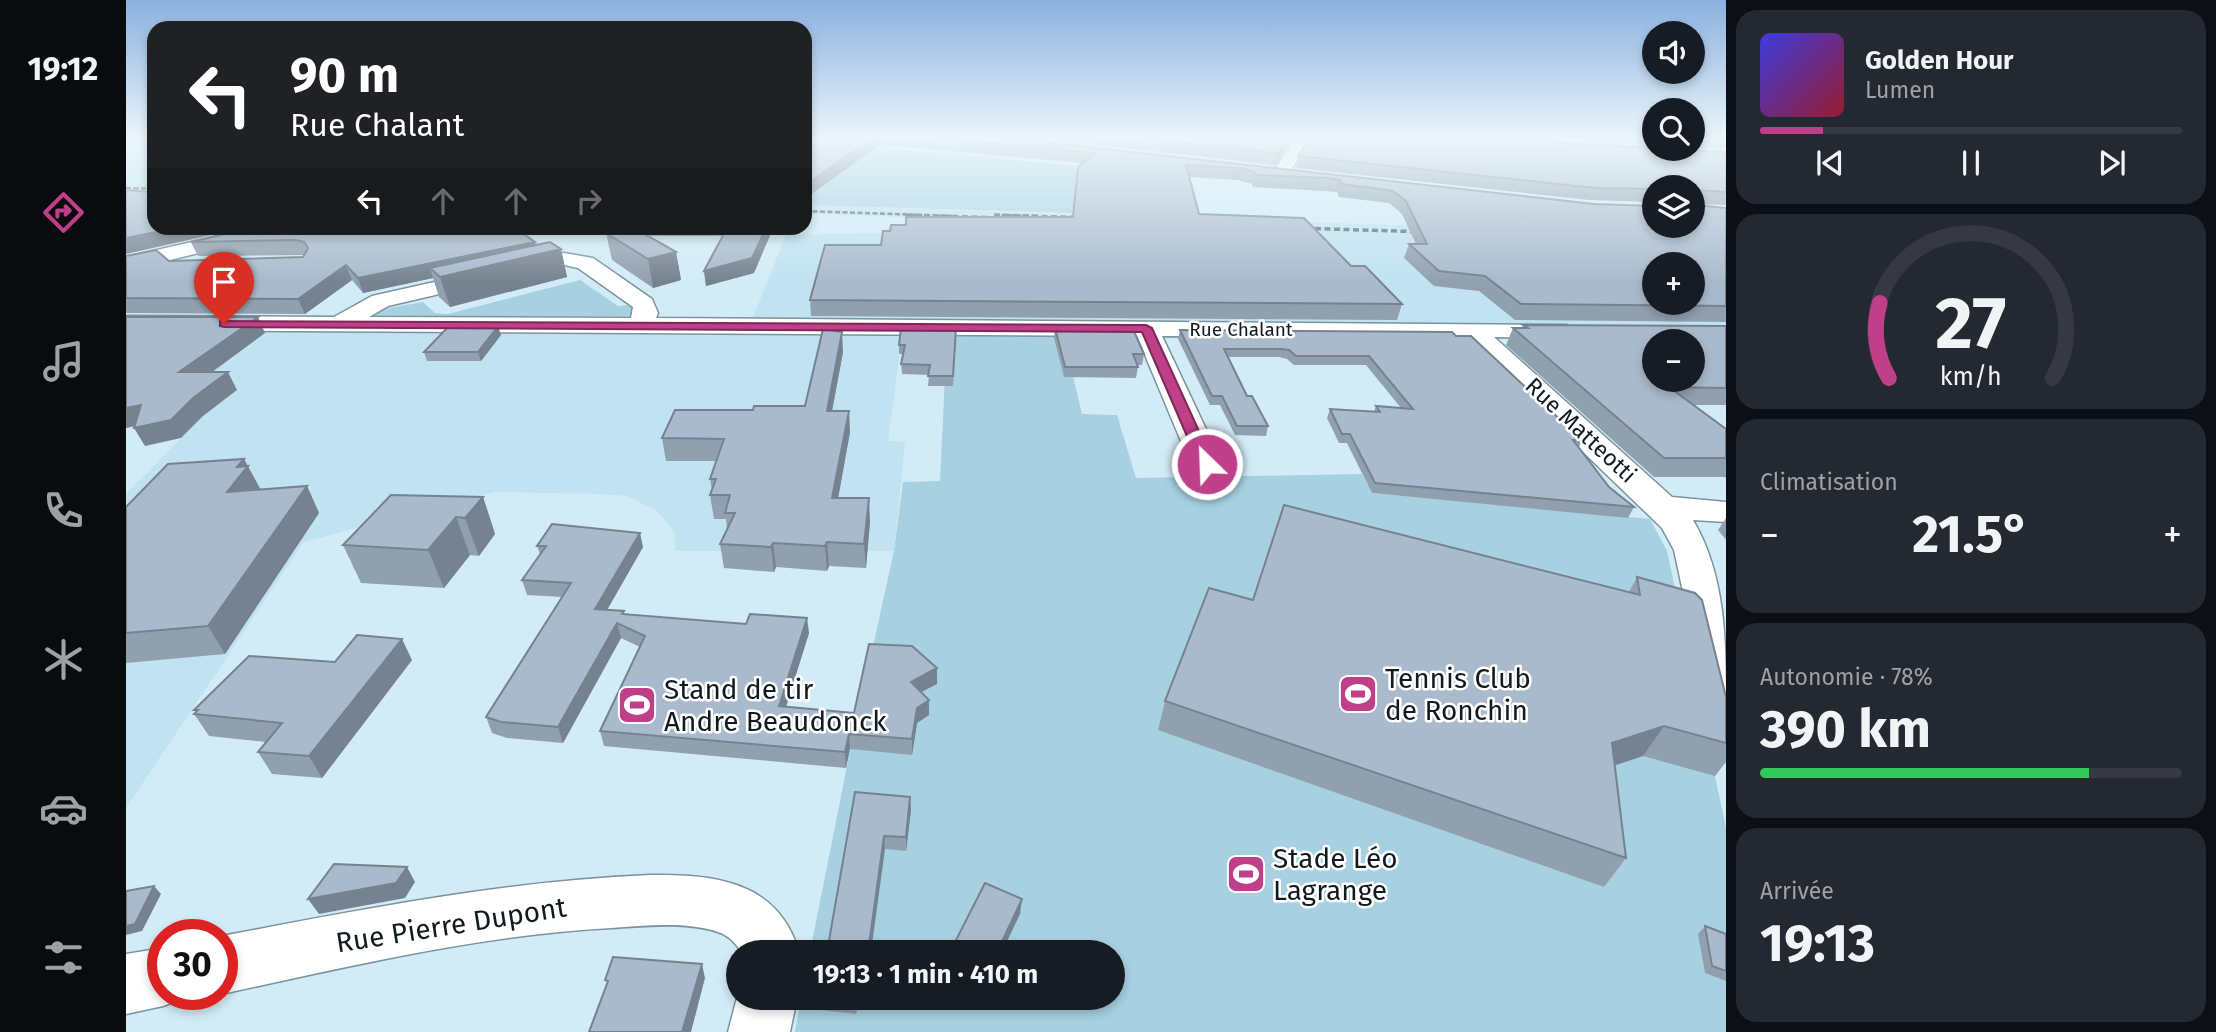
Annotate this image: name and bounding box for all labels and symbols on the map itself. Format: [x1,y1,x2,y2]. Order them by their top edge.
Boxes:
pin [194,252,254,324]
street label: Rue Chalant [1189,318,1293,341]
street label: Rue Matteotti [1520,371,1642,489]
position arrow [1170,427,1244,501]
place label: Tennis Club de Ronchin [1385,662,1531,727]
place label: Stand de tir Andre Beaudonck [664,673,887,738]
sports icon: Tennis Club de Ronchin [1337,673,1379,715]
sports icon: Stand de tir Andre Beaudonck [616,684,658,726]
place label: Stade Léo Lagrange [1273,842,1398,907]
sports icon: Stade Léo Lagrange [1225,853,1267,895]
street label: Rue Pierre Dupont [334,890,569,959]
speed limit sign: 30 [147,919,238,1010]

